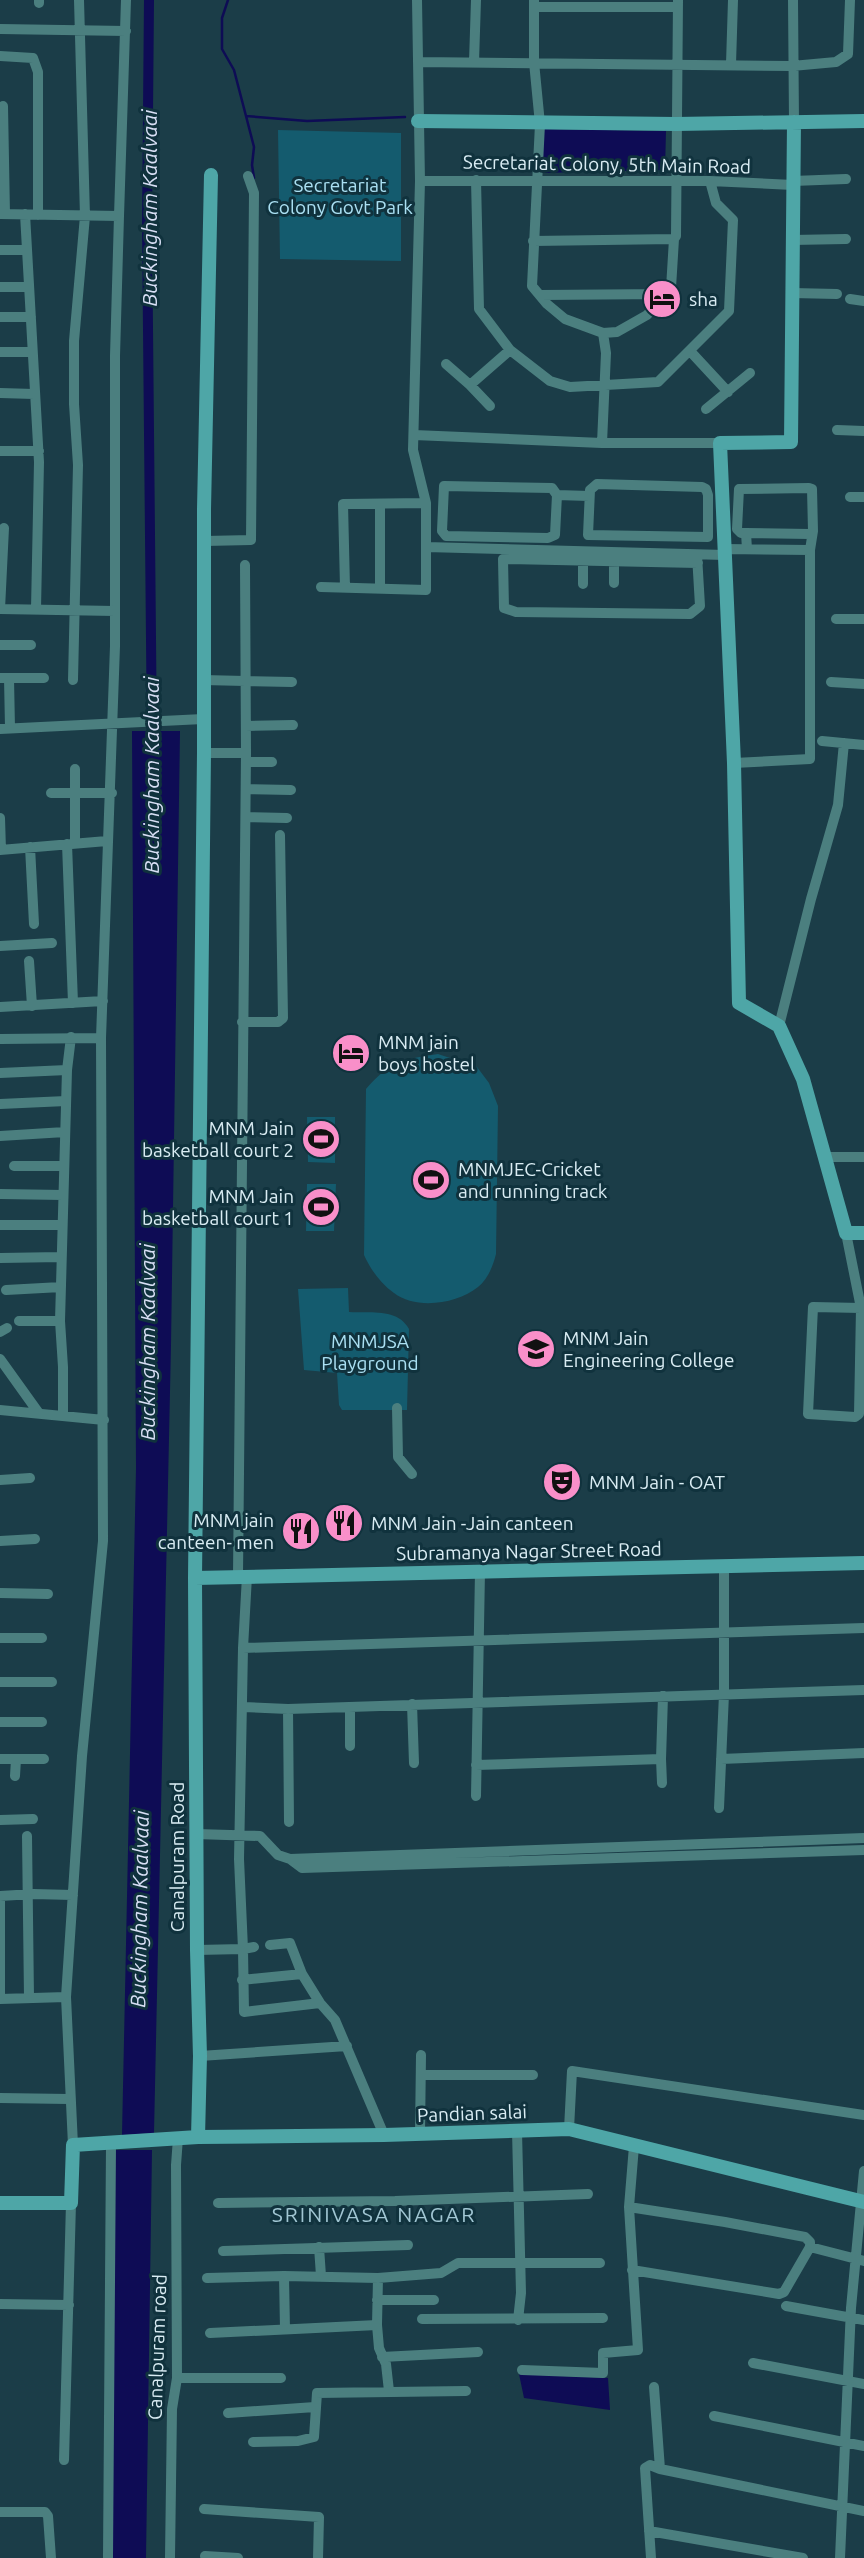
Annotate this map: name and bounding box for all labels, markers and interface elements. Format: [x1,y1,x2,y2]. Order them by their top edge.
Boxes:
water label: Buckingham Kaalvaai [137,109,161,307]
street label: Secretariat Colony, 5th Main Road [463,150,751,178]
park label: Secretariat Colony Govt Park [267,174,413,218]
hotel icon: sha [641,278,683,320]
place label: sha [689,288,718,310]
water label: Buckingham Kaalvaai [139,676,163,874]
place label: MNM jain boys hostel [378,1031,475,1075]
hotel icon: MNM jain boys hostel [330,1032,372,1074]
place label: MNM Jain basketball court 2 [142,1117,294,1161]
sports icon: MNM Jain basketball court 2 [300,1118,342,1160]
place label: MNMJEC-Cricket and running track [458,1158,608,1202]
sports icon: MNMJEC-Cricket and running track [410,1159,452,1201]
place label: MNM Jain basketball court 1 [142,1185,294,1229]
sports icon: MNM Jain basketball court 1 [300,1186,342,1228]
water label: Buckingham Kaalvaai [135,1243,159,1441]
place label: MNM Jain Engineering College [563,1327,734,1371]
school or university icon: MNM Jain Engineering College [515,1328,557,1370]
park label: MNMJSA Playground [321,1330,419,1374]
theatre icon: MNM Jain - OAT [541,1461,583,1503]
place label: MNM Jain - OAT [589,1471,726,1493]
restaurant icon: MNM Jain -Jain canteen [323,1502,365,1544]
place label: MNM jain canteen- men [158,1509,274,1553]
restaurant icon: MNM jain canteen- men [280,1510,322,1552]
place label: MNM Jain -Jain canteen [371,1512,574,1534]
street label: Subramanya Nagar Street Road [396,1538,662,1564]
street label: Canalpuram Road [166,1782,188,1932]
water label: Buckingham Kaalvaai [125,1809,153,2008]
street label: Pandian salai [417,2100,527,2126]
district label: SRINIVASA NAGAR [272,2202,476,2226]
street label: Canalpuram road [143,2274,171,2420]

